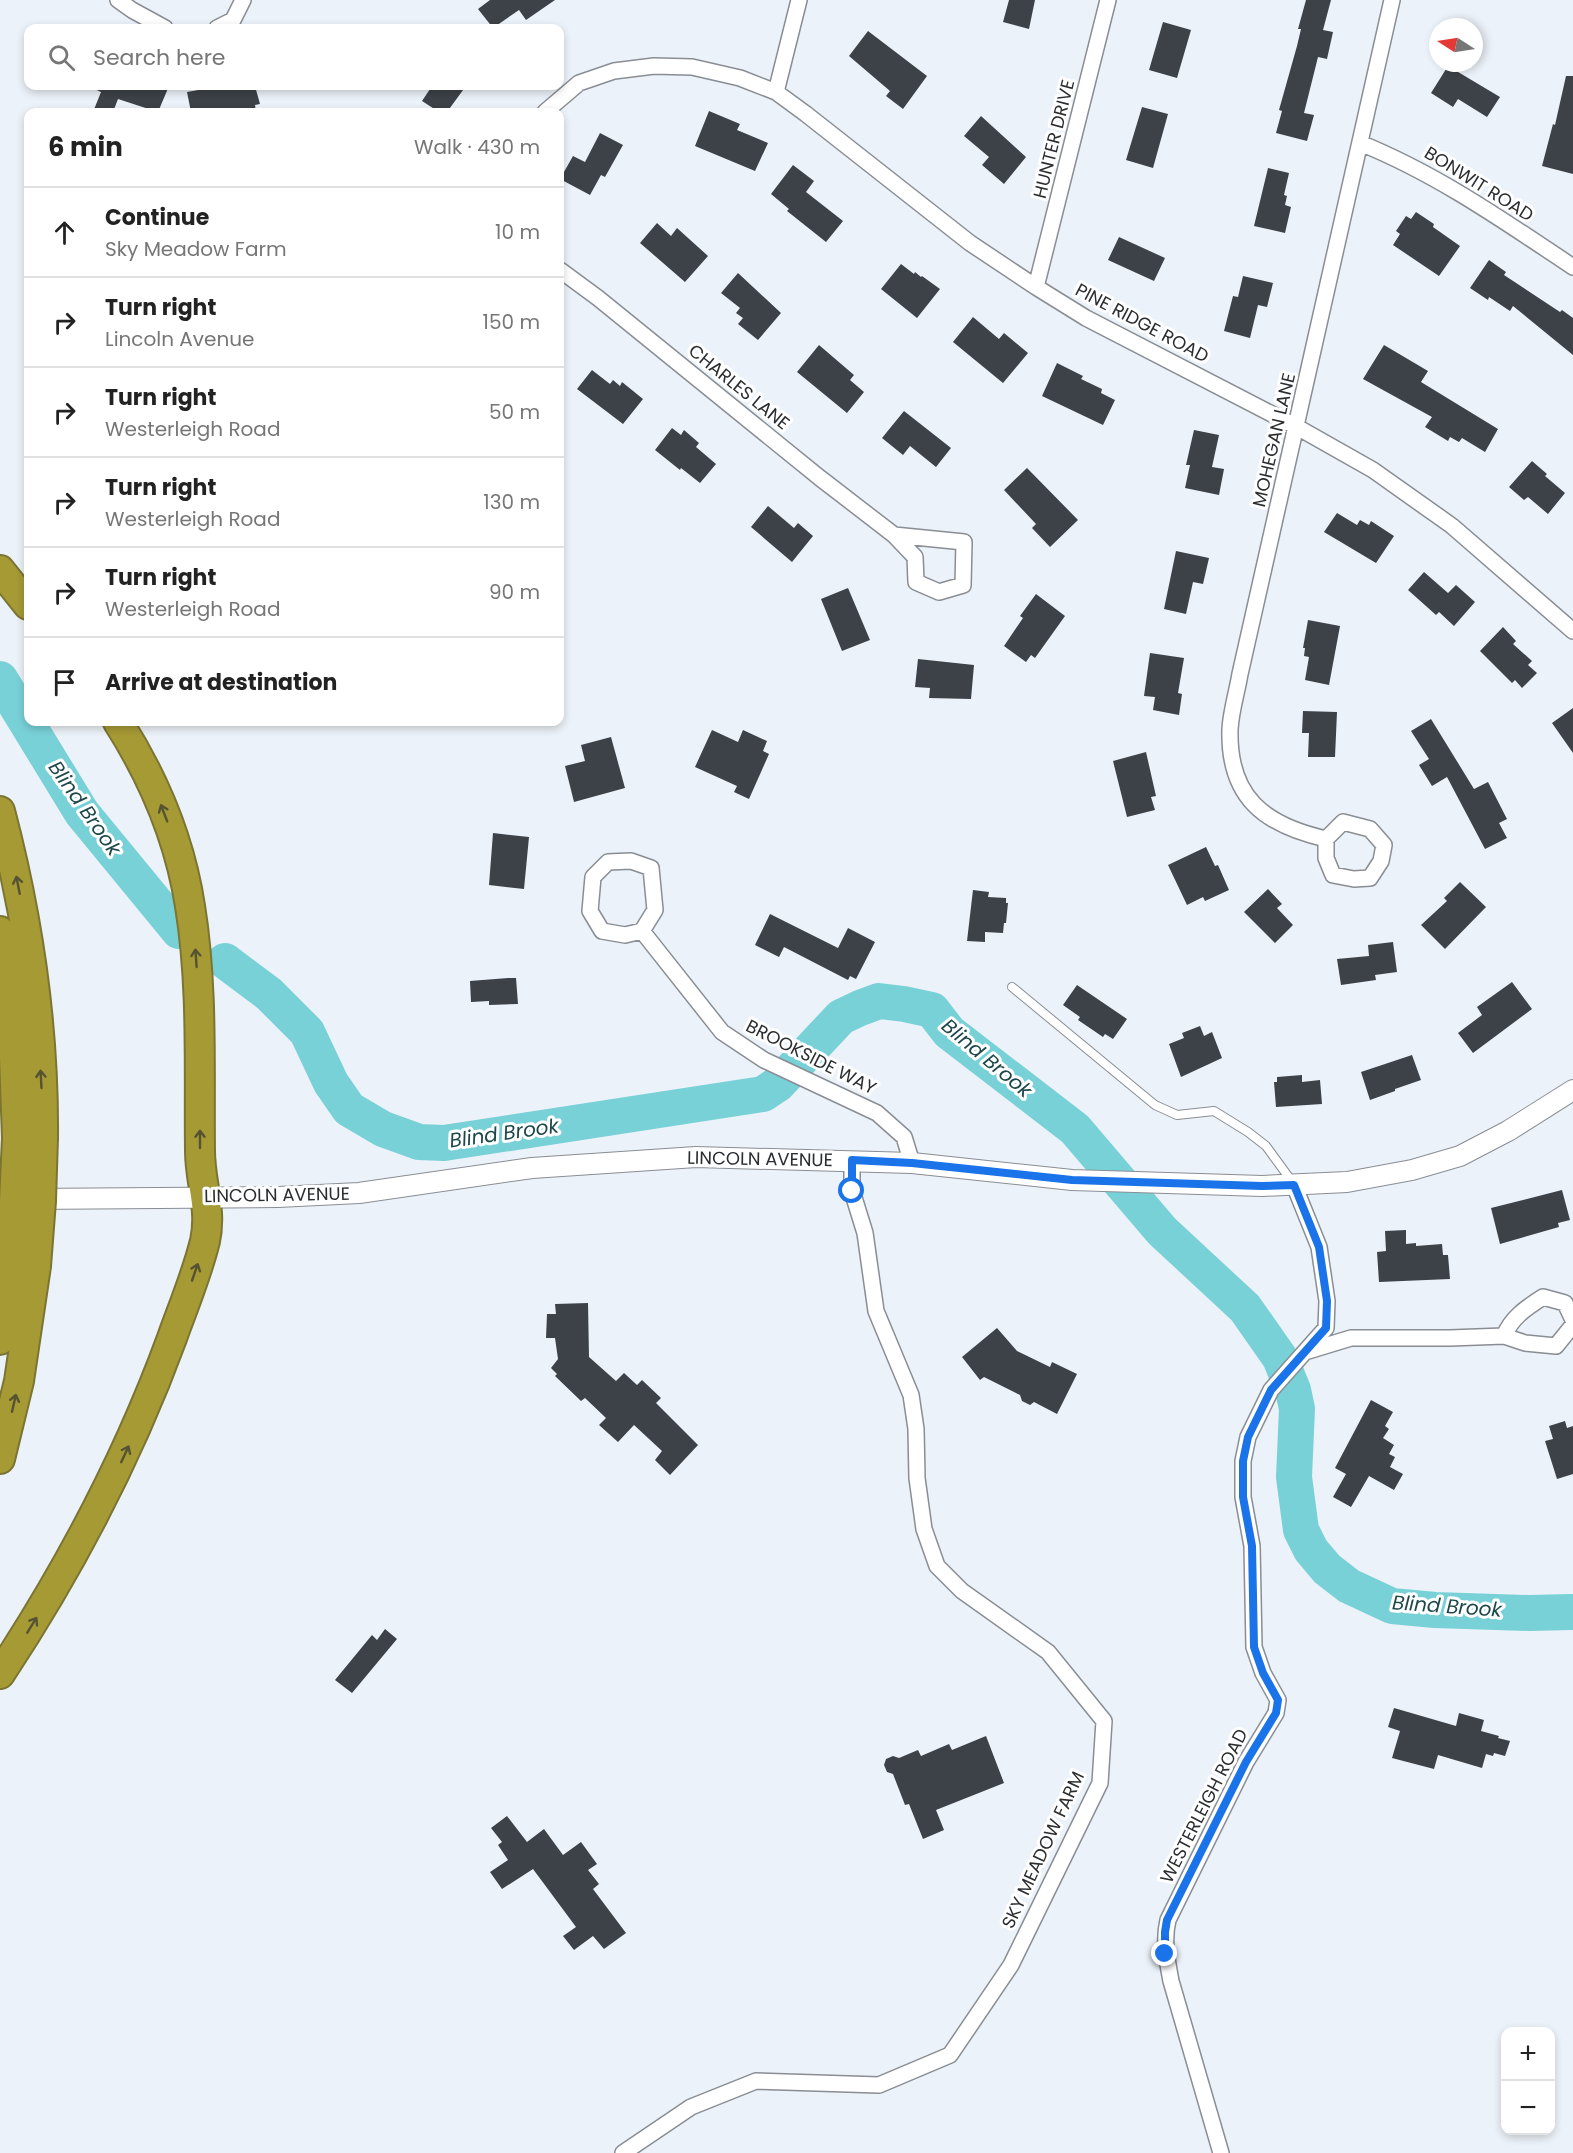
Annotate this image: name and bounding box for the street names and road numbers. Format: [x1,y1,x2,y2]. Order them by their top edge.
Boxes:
street label: HUNTER DRIVE [1027,77,1080,201]
street label: BONWIT ROAD [1420,140,1539,227]
street label: PINE RIDGE ROAD [1071,277,1213,368]
street label: CHARLES LANE [683,338,795,435]
street label: MOHEGAN LANE [1246,370,1301,509]
street label: BROOKSIDE WAY [742,1013,881,1100]
street label: LINCOLN AVENUE [687,1145,833,1172]
street label: LINCOLN AVENUE [204,1181,350,1208]
street label: WESTERLEIGH ROAD [1154,1724,1253,1887]
street label: SKY MEADOW FARM [995,1767,1090,1932]

